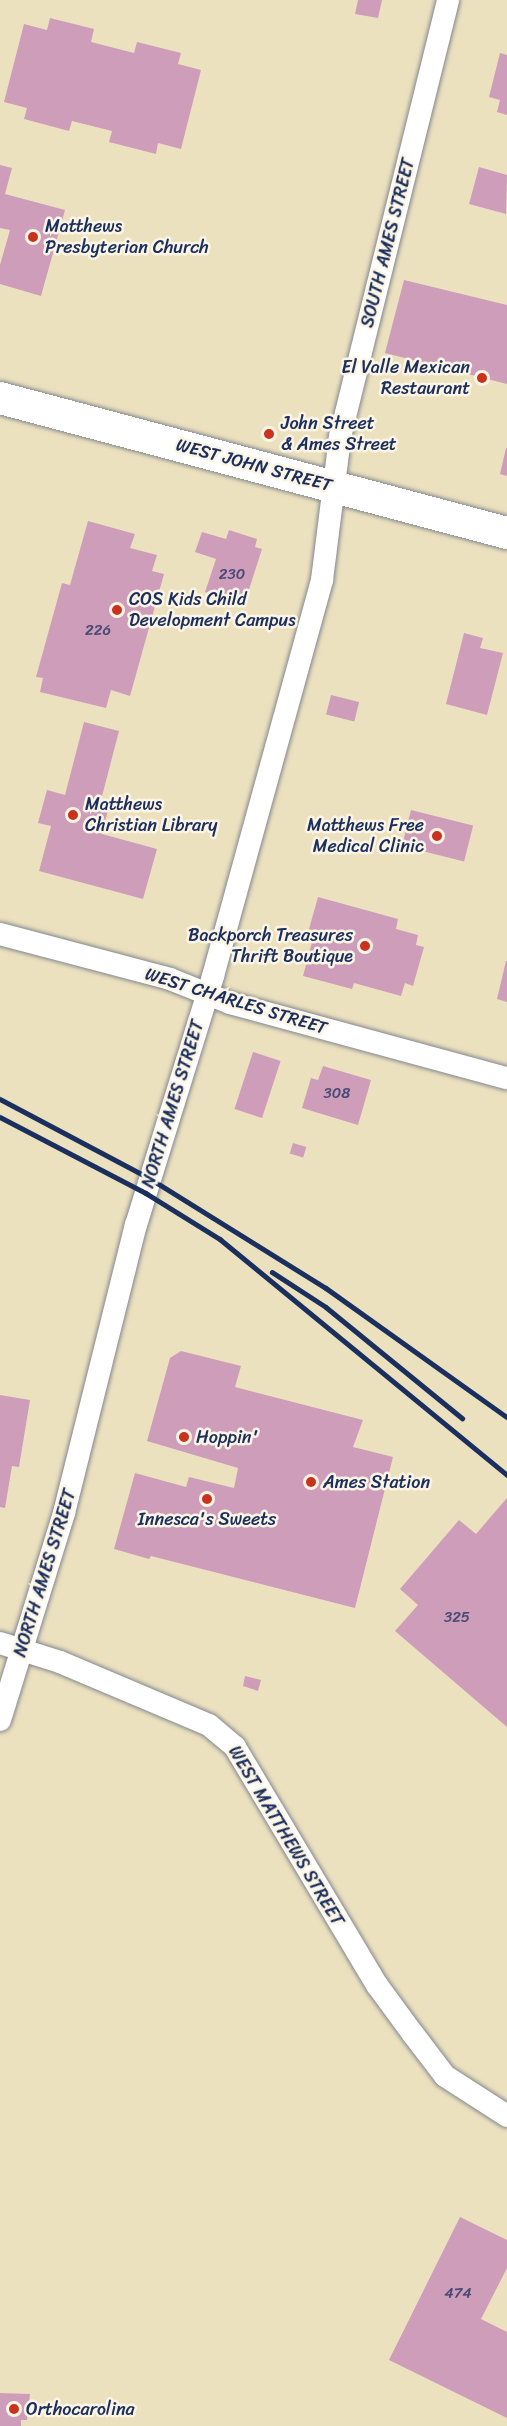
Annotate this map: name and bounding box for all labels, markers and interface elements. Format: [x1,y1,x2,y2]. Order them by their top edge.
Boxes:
street label: SOUTH AMES STREET [356,155,420,331]
place label: Matthews Presbyterian Church [45,216,209,258]
marker: Matthews Presbyterian Church [26,230,40,244]
place label: El Valle Mexican Restaurant [342,357,470,400]
marker: El Valle Mexican Restaurant [475,371,489,385]
place label: John Street & Ames Street [281,413,397,456]
marker: John Street & Ames Street [262,427,276,441]
street label: WEST JOHN STREET [174,434,334,496]
house number: 230 [219,566,245,584]
place label: COS Kids Child Development Campus [129,589,296,632]
marker: COS Kids Child Development Campus [110,603,124,617]
house number: 226 [85,622,111,640]
place label: Matthews Christian Library [85,794,218,836]
marker: Matthews Christian Library [66,808,80,822]
place label: Matthews Free Medical Clinic [307,815,424,858]
marker: Matthews Free Medical Clinic [428,827,446,845]
place label: Backporch Treasures Thrift Boutique [188,925,353,968]
marker: Backporch Treasures Thrift Boutique [358,939,372,953]
street label: WEST CHARLES STREET [141,963,331,1039]
street label: NORTH AMES STREET [137,1017,209,1191]
house number: 308 [324,1085,350,1103]
place label: Hoppin' [196,1426,258,1448]
marker: Hoppin' [177,1430,191,1444]
place label: Ames Station [323,1471,431,1493]
marker: Ames Station [304,1475,318,1489]
street label: NORTH AMES STREET [9,1486,81,1660]
marker: Innesca's Sweets [200,1492,214,1506]
place label: Innesca's Sweets [138,1508,276,1530]
house number: 325 [444,1609,470,1627]
street label: WEST MATTHEWS STREET [224,1742,348,1930]
house number: 474 [444,2285,472,2303]
place label: Orthocarolina [26,2398,135,2420]
marker: Orthocarolina [7,2402,21,2416]

